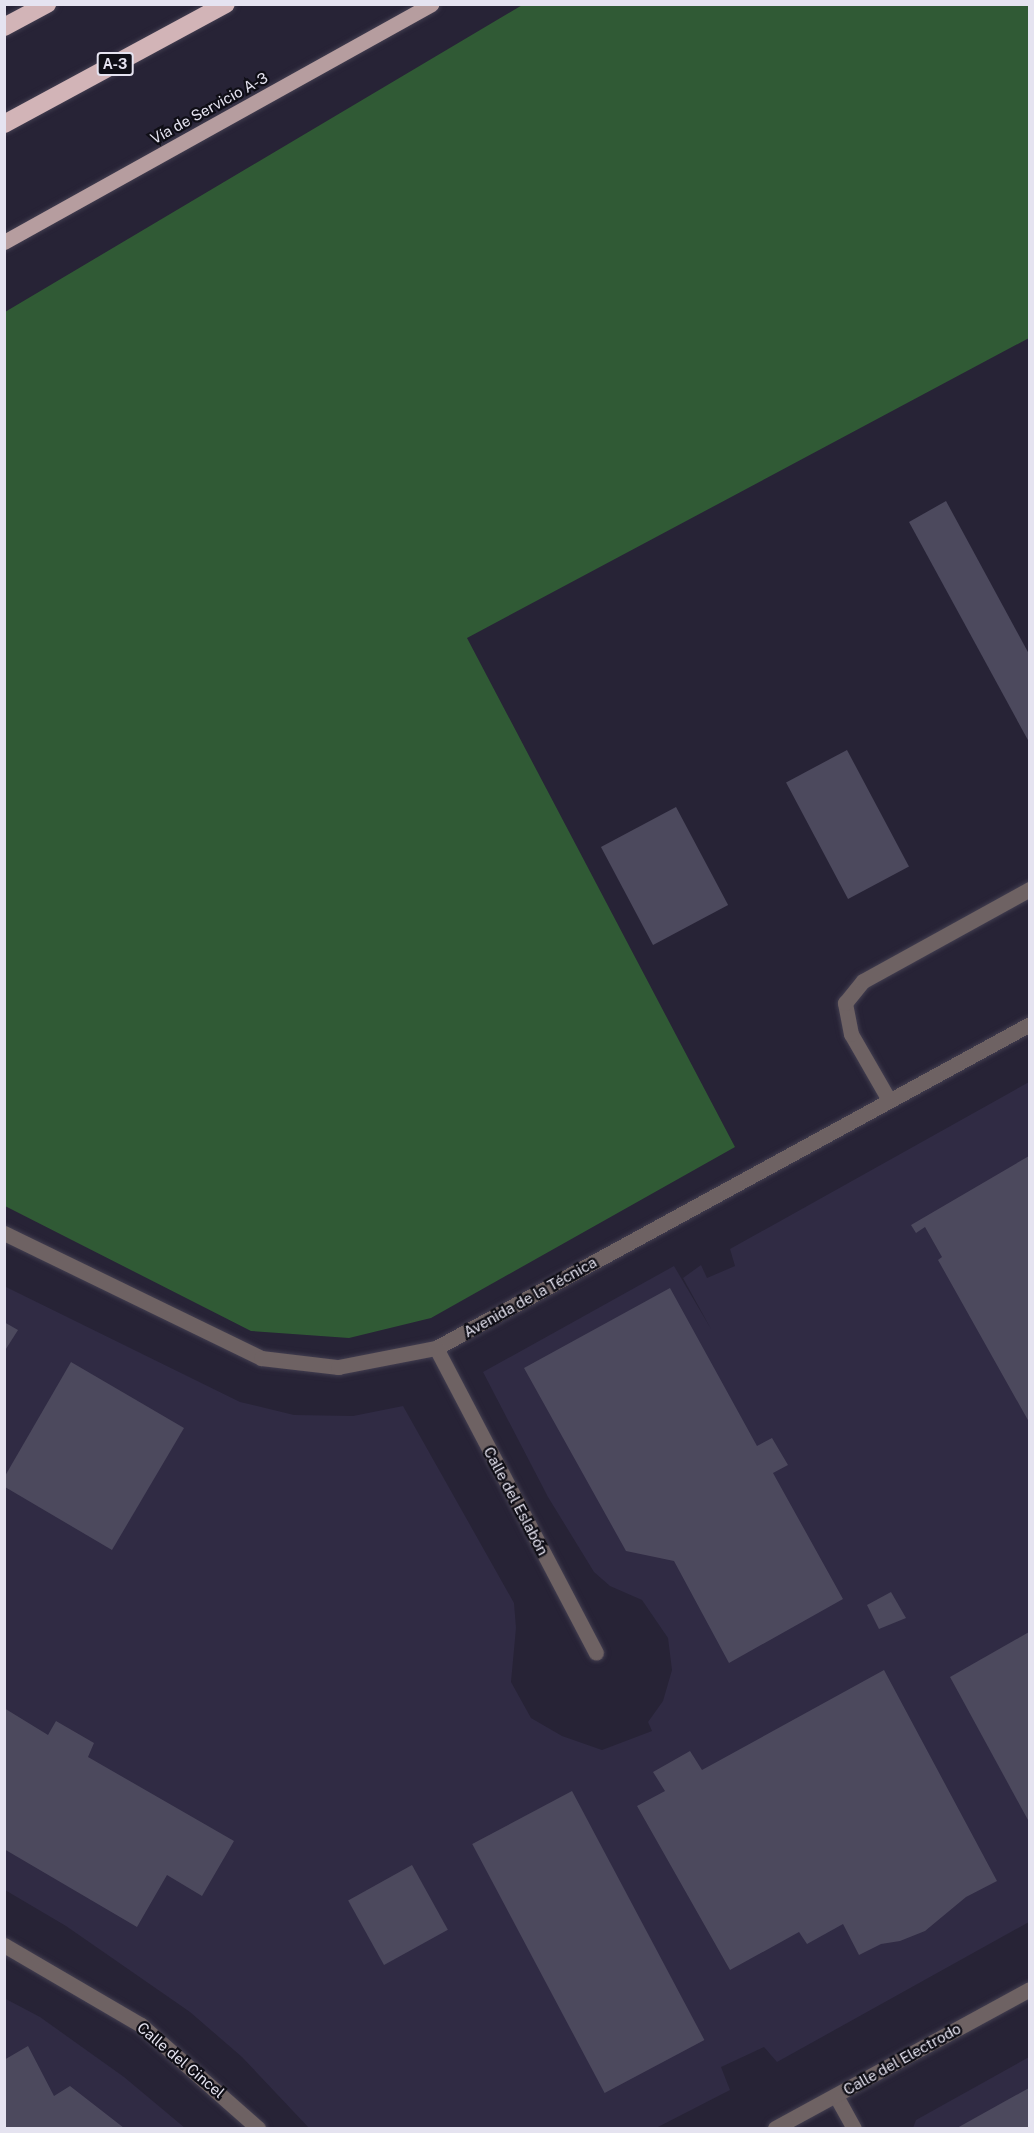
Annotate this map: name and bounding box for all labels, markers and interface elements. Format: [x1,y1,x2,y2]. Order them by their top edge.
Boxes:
road number: A-3 [96,53,134,75]
street label: Vía de Servicio A-3 [147,68,271,148]
street label: Avenida de la Técnica [460,1253,600,1341]
street label: Calle del Eslabón [480,1444,552,1558]
street label: Calle del Cincel [134,2018,228,2102]
street label: Calle del Electrodo [840,2019,964,2099]

